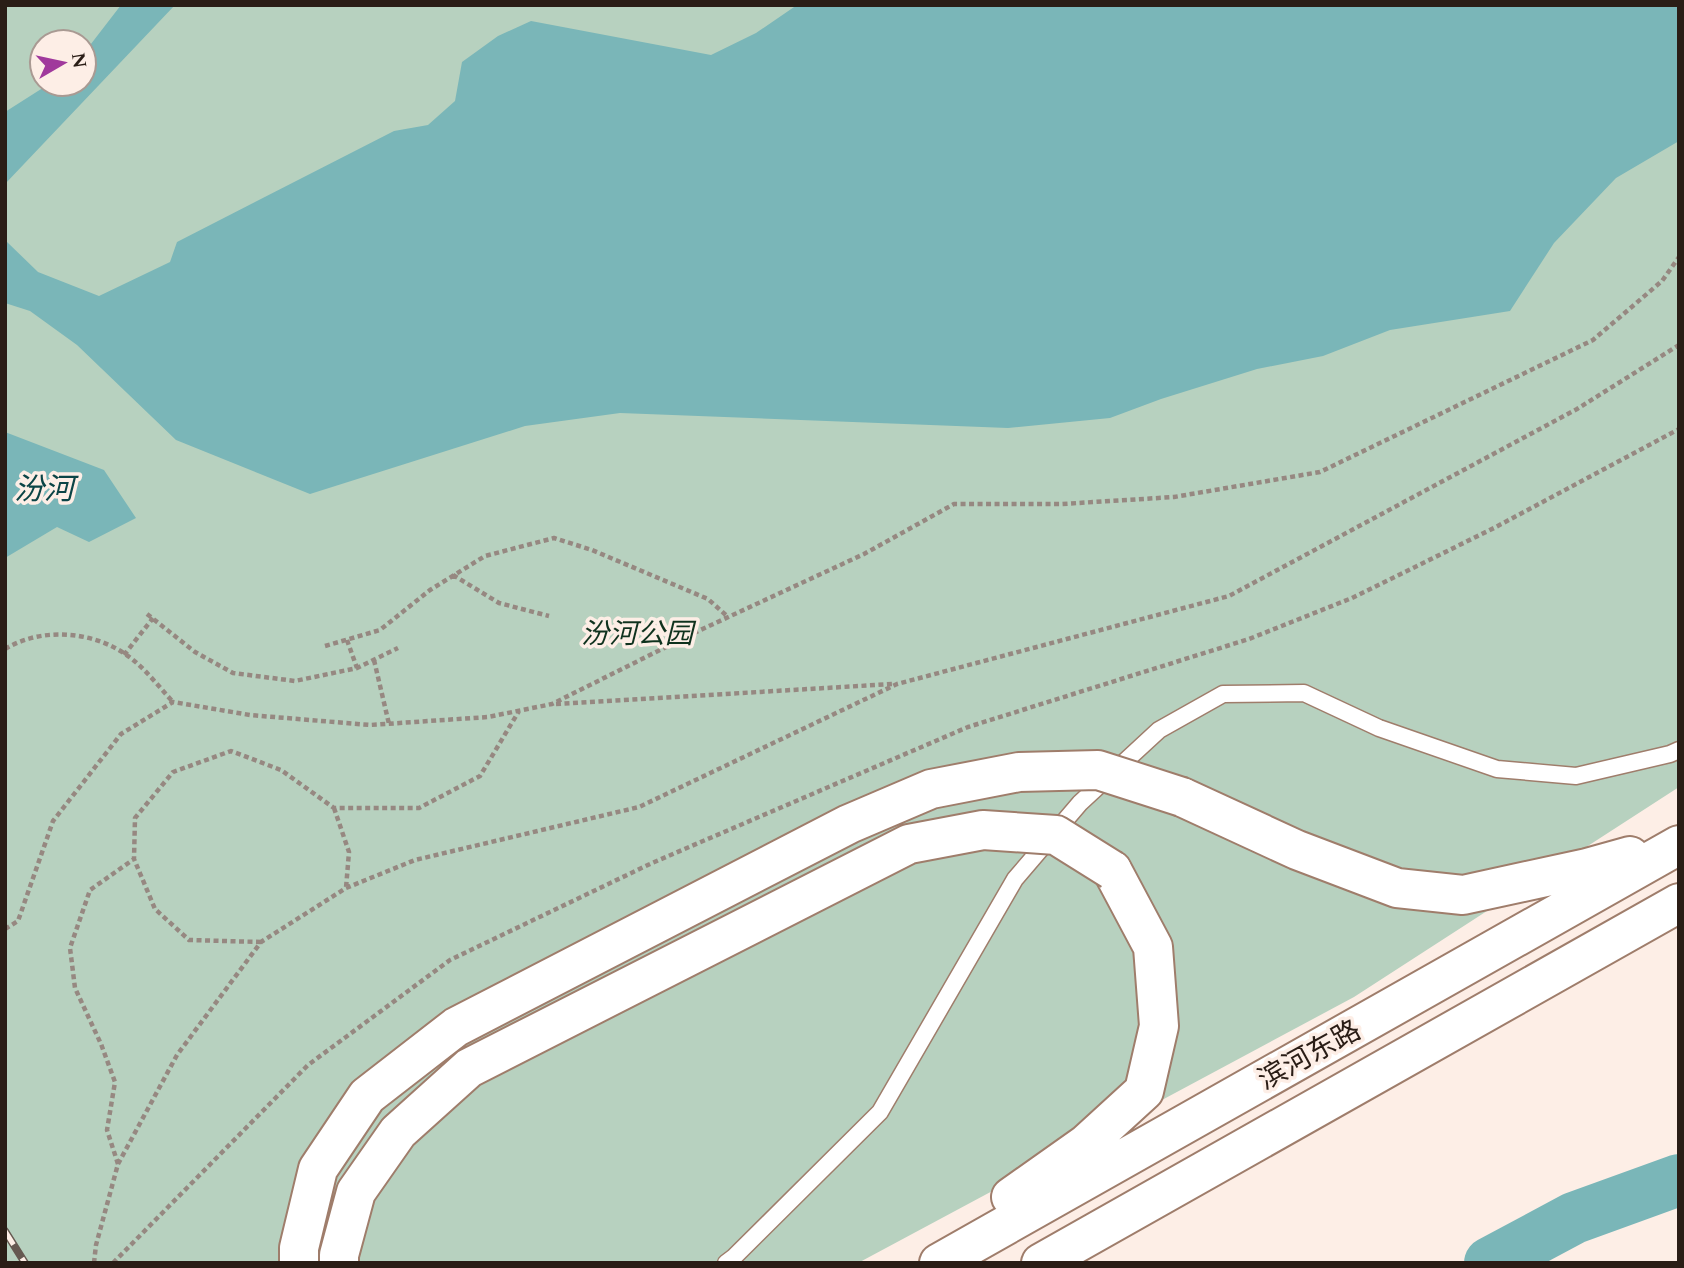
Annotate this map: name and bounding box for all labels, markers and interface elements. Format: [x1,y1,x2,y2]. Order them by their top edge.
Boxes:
north arrow [28,28,98,98]
text: N [63,51,94,71]
water label: 汾河 [14,467,79,513]
park label: 汾河公园 [581,613,697,656]
street label: 滨河东路 [1250,1009,1369,1101]

